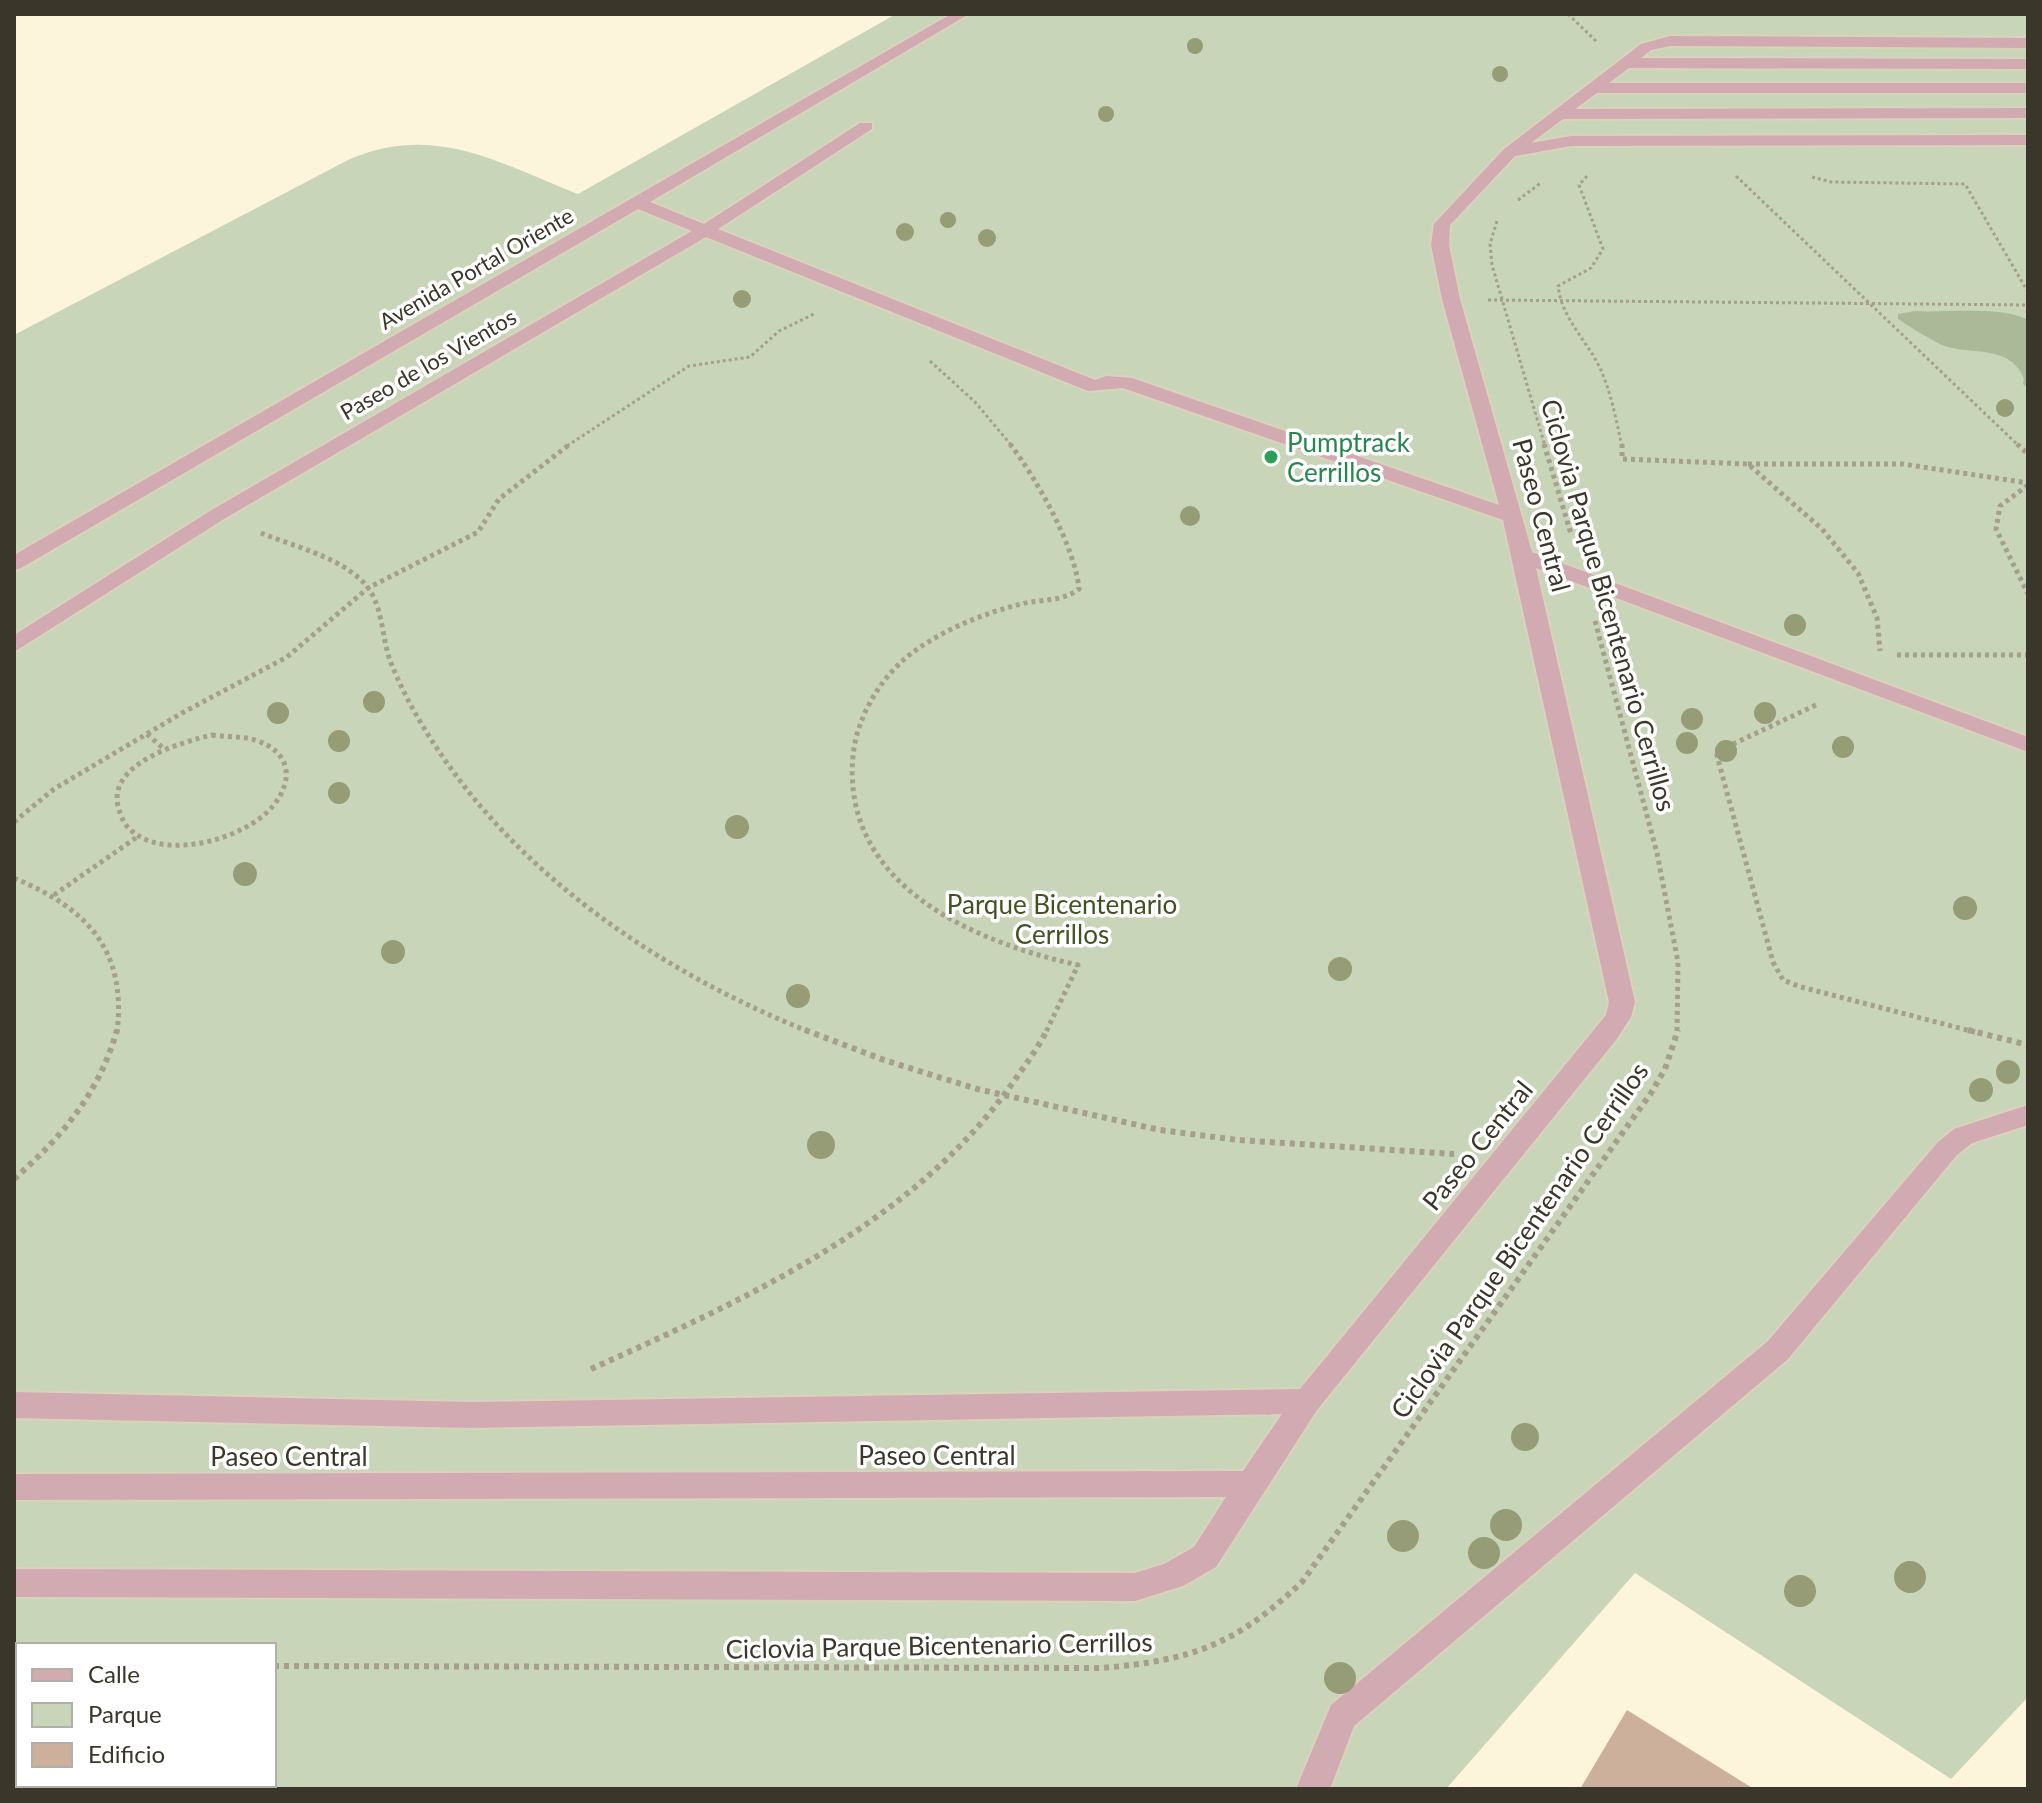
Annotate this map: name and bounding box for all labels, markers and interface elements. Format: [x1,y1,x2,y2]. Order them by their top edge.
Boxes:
street label: Avenida Portal Oriente [374,201,578,335]
street label: Paseo de los Vientos [335,303,521,425]
street label: Ciclovia Parque Bicentenario Cerrillos [1535,395,1683,815]
place label: Pumptrack Cerrillos [1287,426,1411,488]
street label: Paseo Central [1506,435,1578,595]
marker: Pumptrack Cerrillos [1262,448,1280,466]
park label: Parque Bicentenario Cerrillos [947,888,1177,950]
street label: Ciclovia Parque Bicentenario Cerrillos [1383,1056,1655,1424]
street label: Paseo Central [1415,1074,1539,1216]
street label: Paseo Central [858,1439,1016,1471]
street label: Paseo Central [210,1440,368,1472]
street label: Ciclovia Parque Bicentenario Cerrillos [725,1625,1153,1665]
legend [16,1643,276,1787]
text: Calle [88,1659,140,1688]
text: Parque [88,1699,162,1728]
text: Edificio [88,1739,165,1768]

